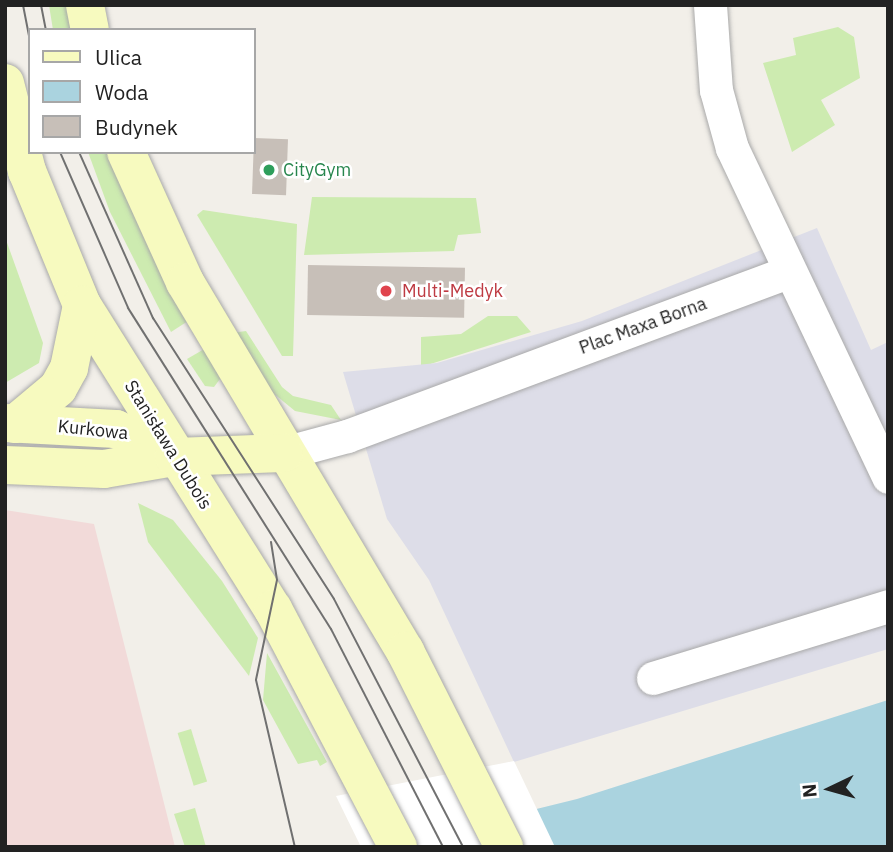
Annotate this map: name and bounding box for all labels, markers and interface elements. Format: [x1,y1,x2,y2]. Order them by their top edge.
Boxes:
legend [28,28,256,154]
text: Ulica [95,43,142,71]
text: Woda [95,78,149,106]
text: Budynek [95,113,178,141]
place label: CityGym [283,159,351,181]
marker: CityGym [261,162,277,178]
place label: Multi-Medyk [402,280,503,302]
marker: Multi-Medyk [376,281,396,301]
street label: Plac Maxa Borna [576,293,710,359]
street label: Stanisława Dubois [120,377,216,513]
street label: Kurkowa [57,416,129,444]
north arrow [795,754,865,824]
text: N [797,783,822,799]

